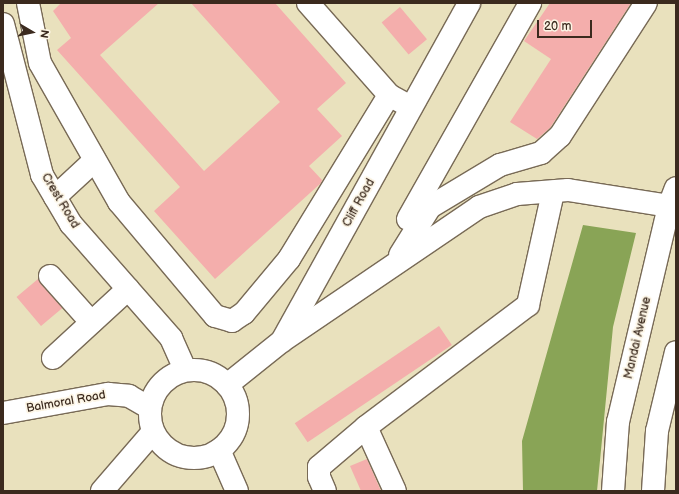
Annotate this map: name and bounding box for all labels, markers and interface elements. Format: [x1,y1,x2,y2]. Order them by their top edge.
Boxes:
north arrow [12,12,52,52]
scale bar [539,12,594,38]
text: 20 m [544,19,571,34]
text: N [37,29,51,39]
street label: Crest Road [38,171,82,231]
street label: Cliff Road [340,176,378,230]
street label: Mandai Avenue [622,296,654,380]
street label: Balmoral Road [25,388,107,416]

